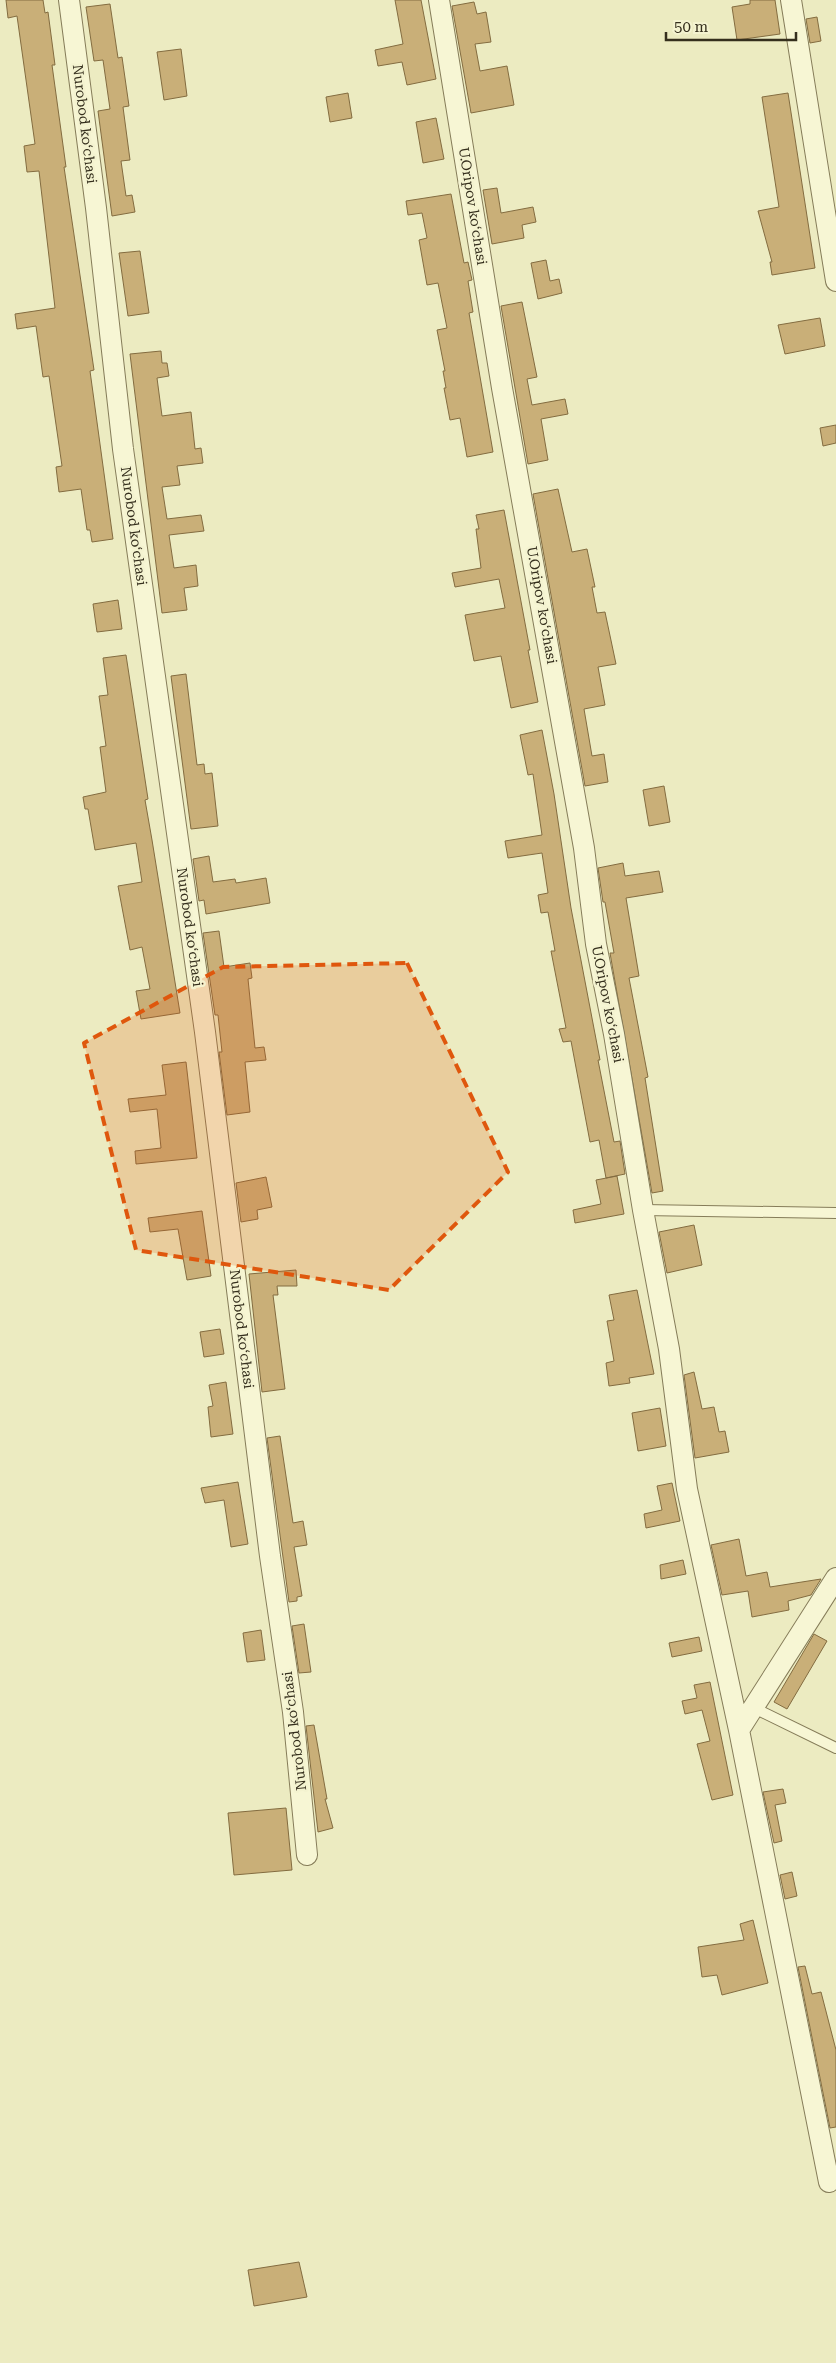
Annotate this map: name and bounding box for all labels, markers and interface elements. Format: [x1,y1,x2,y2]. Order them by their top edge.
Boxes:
scale bar [666,10,796,42]
text: 50 m [674,18,709,36]
street label: Nurobod koʻchasi [70,63,100,185]
street label: U.Oripov koʻchasi [456,146,490,267]
street label: Nurobod koʻchasi [118,465,150,587]
street label: U.Oripov koʻchasi [524,545,560,666]
street label: Nurobod koʻchasi [174,866,206,988]
street label: U.Oripov koʻchasi [589,944,627,1065]
street label: Nurobod koʻchasi [227,1268,257,1390]
street label: Nurobod koʻchasi [279,1670,309,1792]

